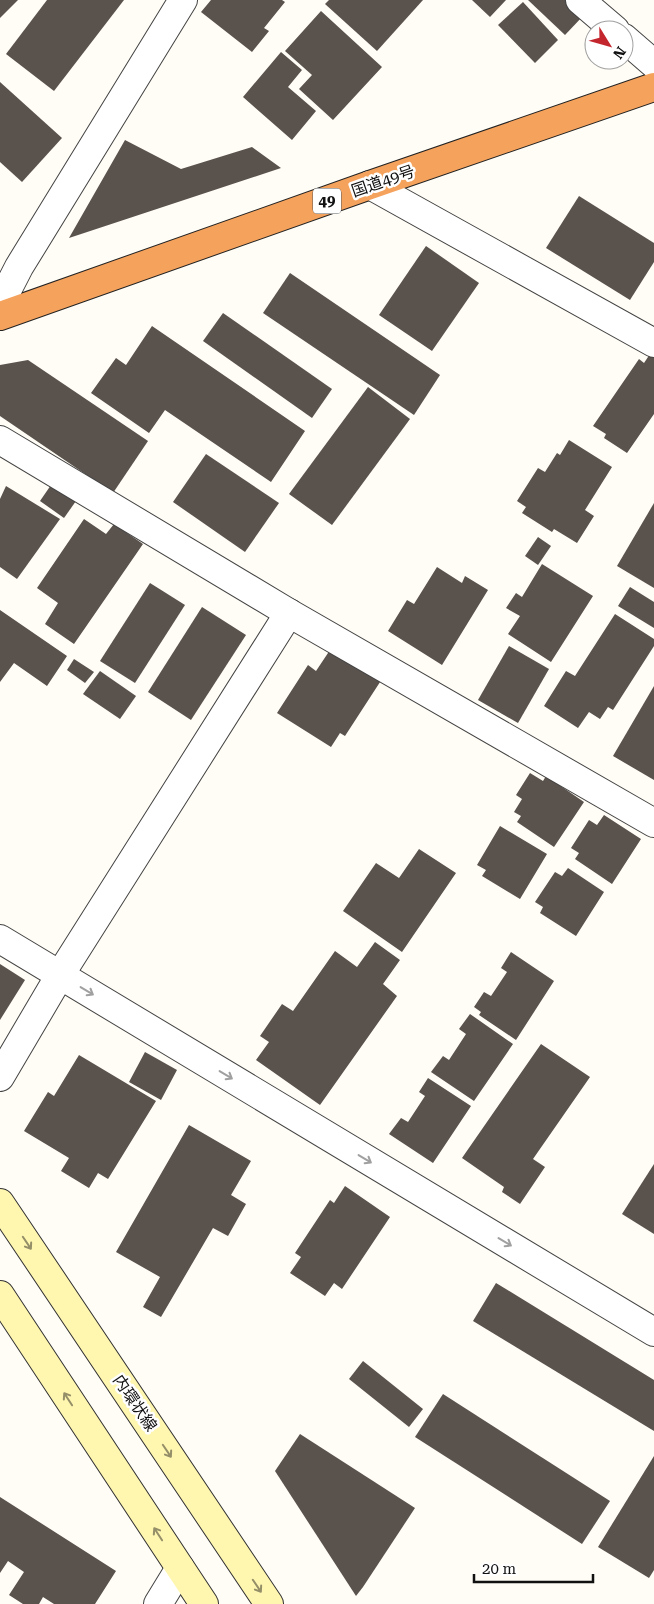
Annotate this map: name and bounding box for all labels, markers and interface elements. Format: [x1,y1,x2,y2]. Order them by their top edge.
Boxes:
north arrow [584,20,634,70]
text: N [610,44,629,62]
street label: 国道49号 [349,161,417,201]
road number: 49 [313,188,341,214]
one-way arrow [79,987,93,997]
one-way arrow [219,1070,233,1080]
one-way arrow [358,1154,372,1164]
one-way arrow [22,1236,32,1250]
one-way arrow [497,1238,511,1248]
street label: 内環状線 [109,1371,161,1435]
one-way arrow [63,1392,73,1406]
one-way arrow [161,1444,172,1458]
one-way arrow [153,1527,163,1541]
scale bar [474,1552,593,1584]
text: 20 m [482,1560,517,1578]
one-way arrow [252,1578,262,1592]

